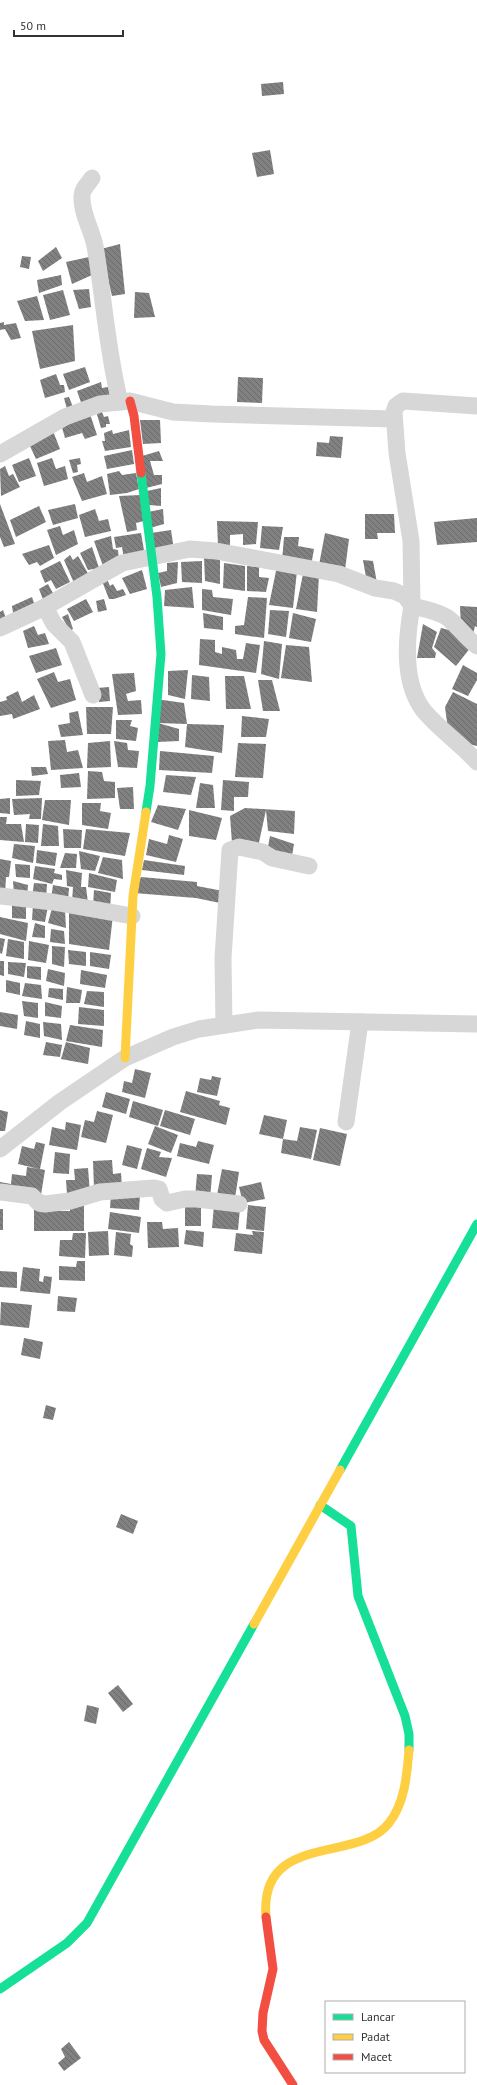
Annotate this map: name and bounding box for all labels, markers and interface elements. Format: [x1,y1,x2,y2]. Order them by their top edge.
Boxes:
scale bar [14,12,123,38]
text: 50 m [20,18,46,33]
legend [325,2001,465,2073]
text: Lancar [361,2009,395,2024]
text: Padat [361,2029,390,2044]
text: Macet [361,2049,392,2064]

